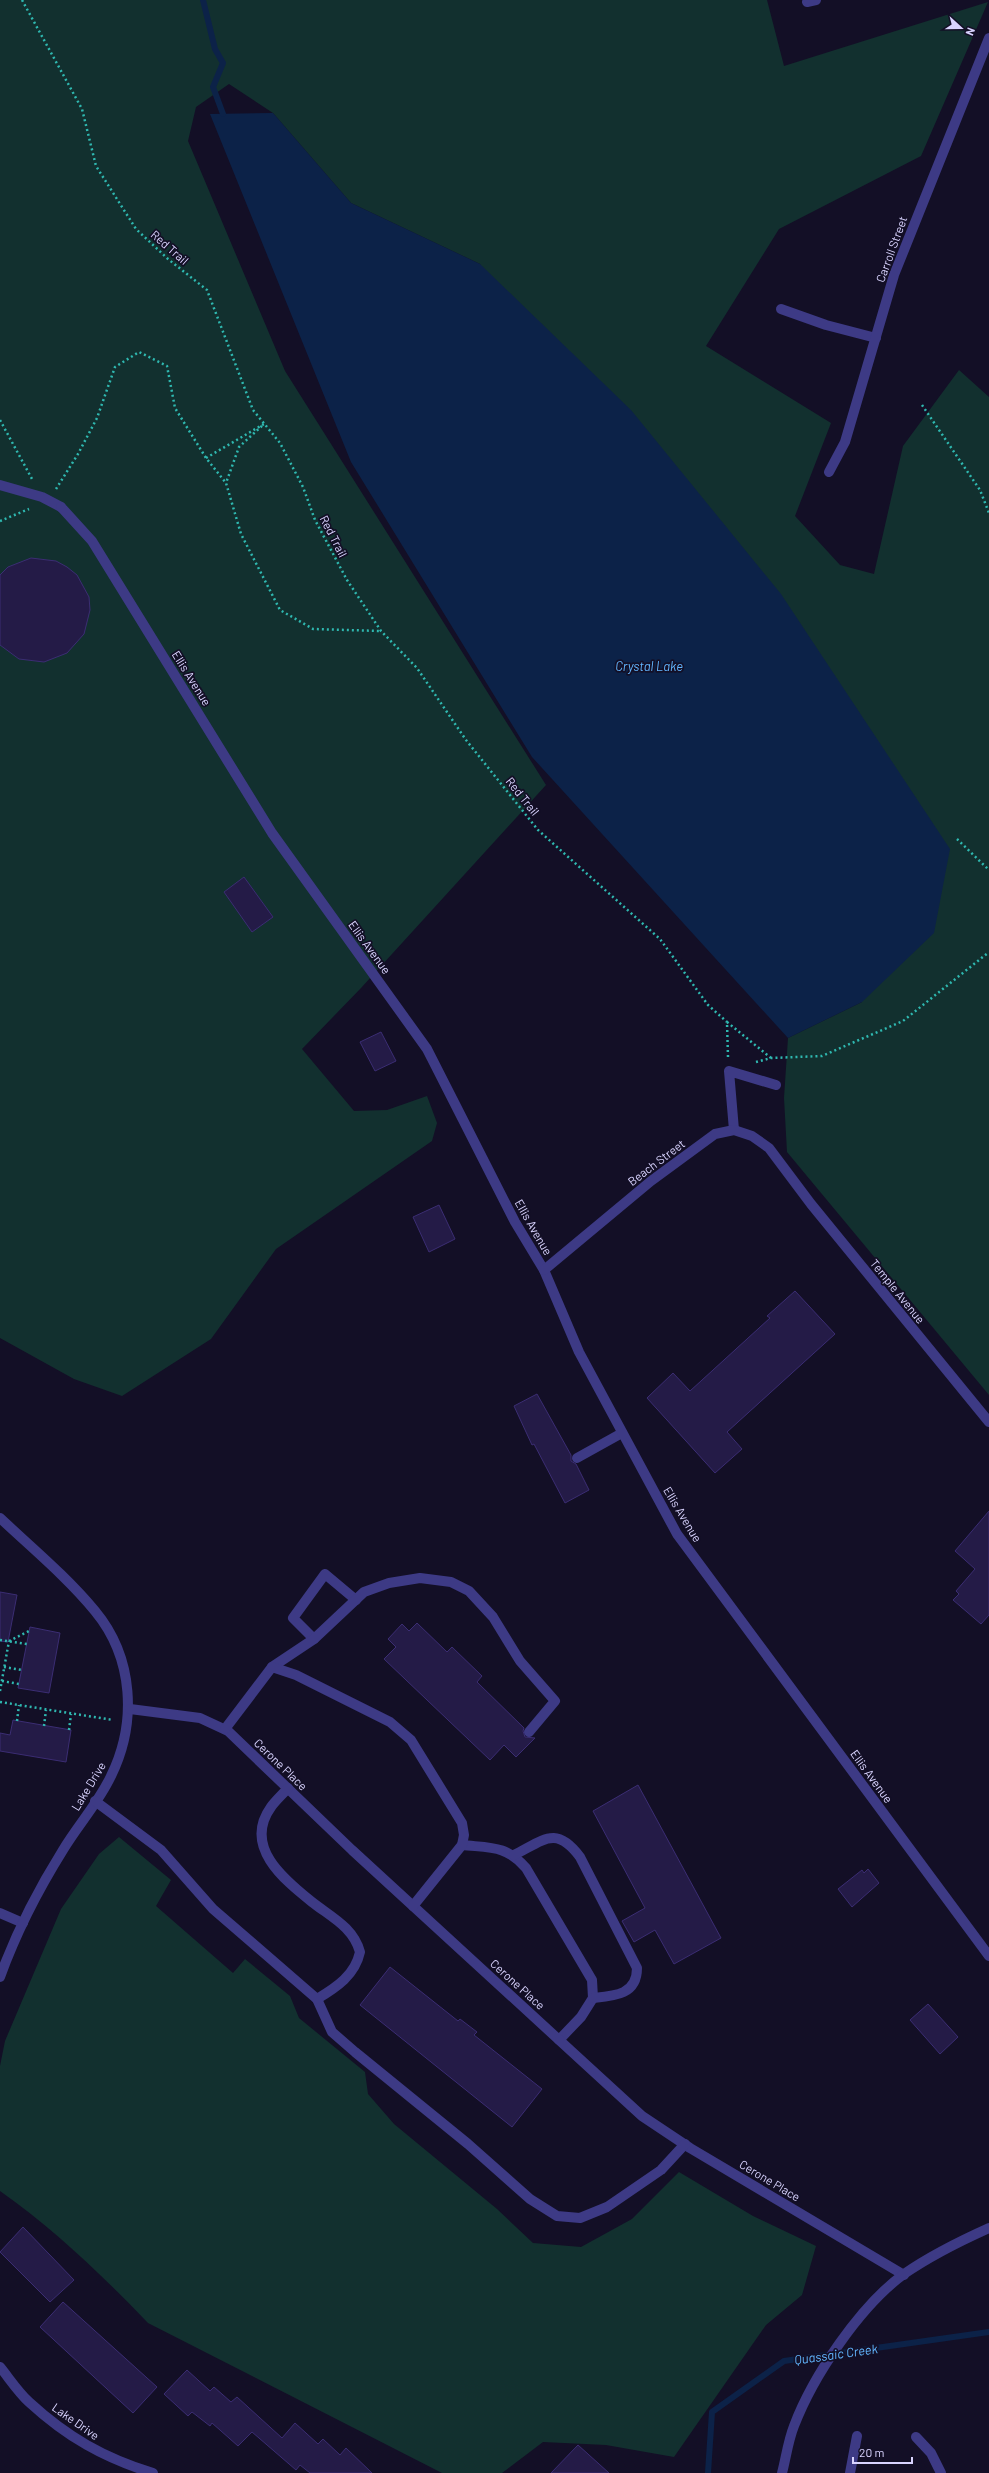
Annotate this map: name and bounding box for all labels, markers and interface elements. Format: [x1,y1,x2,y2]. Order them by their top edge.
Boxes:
north arrow [941,8,981,48]
text: N [963,26,978,38]
street label: Carroll Street [873,214,909,284]
street label: Red Trail [148,227,192,267]
street label: Red Trail [318,513,350,559]
street label: Ellis Avenue [170,648,214,708]
water label: Crystal Lake [615,658,683,674]
street label: Red Trail [503,774,543,818]
street label: Ellis Avenue [346,918,394,976]
street label: Beach Street [625,1136,687,1188]
street label: Ellis Avenue [512,1197,556,1257]
street label: Temple Avenue [868,1256,928,1326]
street label: Ellis Avenue [661,1484,705,1544]
street label: Cerone Place [252,1735,310,1793]
street label: Ellis Avenue [848,1747,896,1805]
street label: Lake Drive [68,1759,108,1813]
street label: Cerone Place [488,1956,548,2012]
street label: Cerone Place [737,2156,803,2204]
water label: Quassaic Creek [793,2340,879,2368]
street label: Lake Drive [50,2400,102,2442]
scale bar [853,2439,912,2465]
text: 20 m [859,2445,885,2459]

